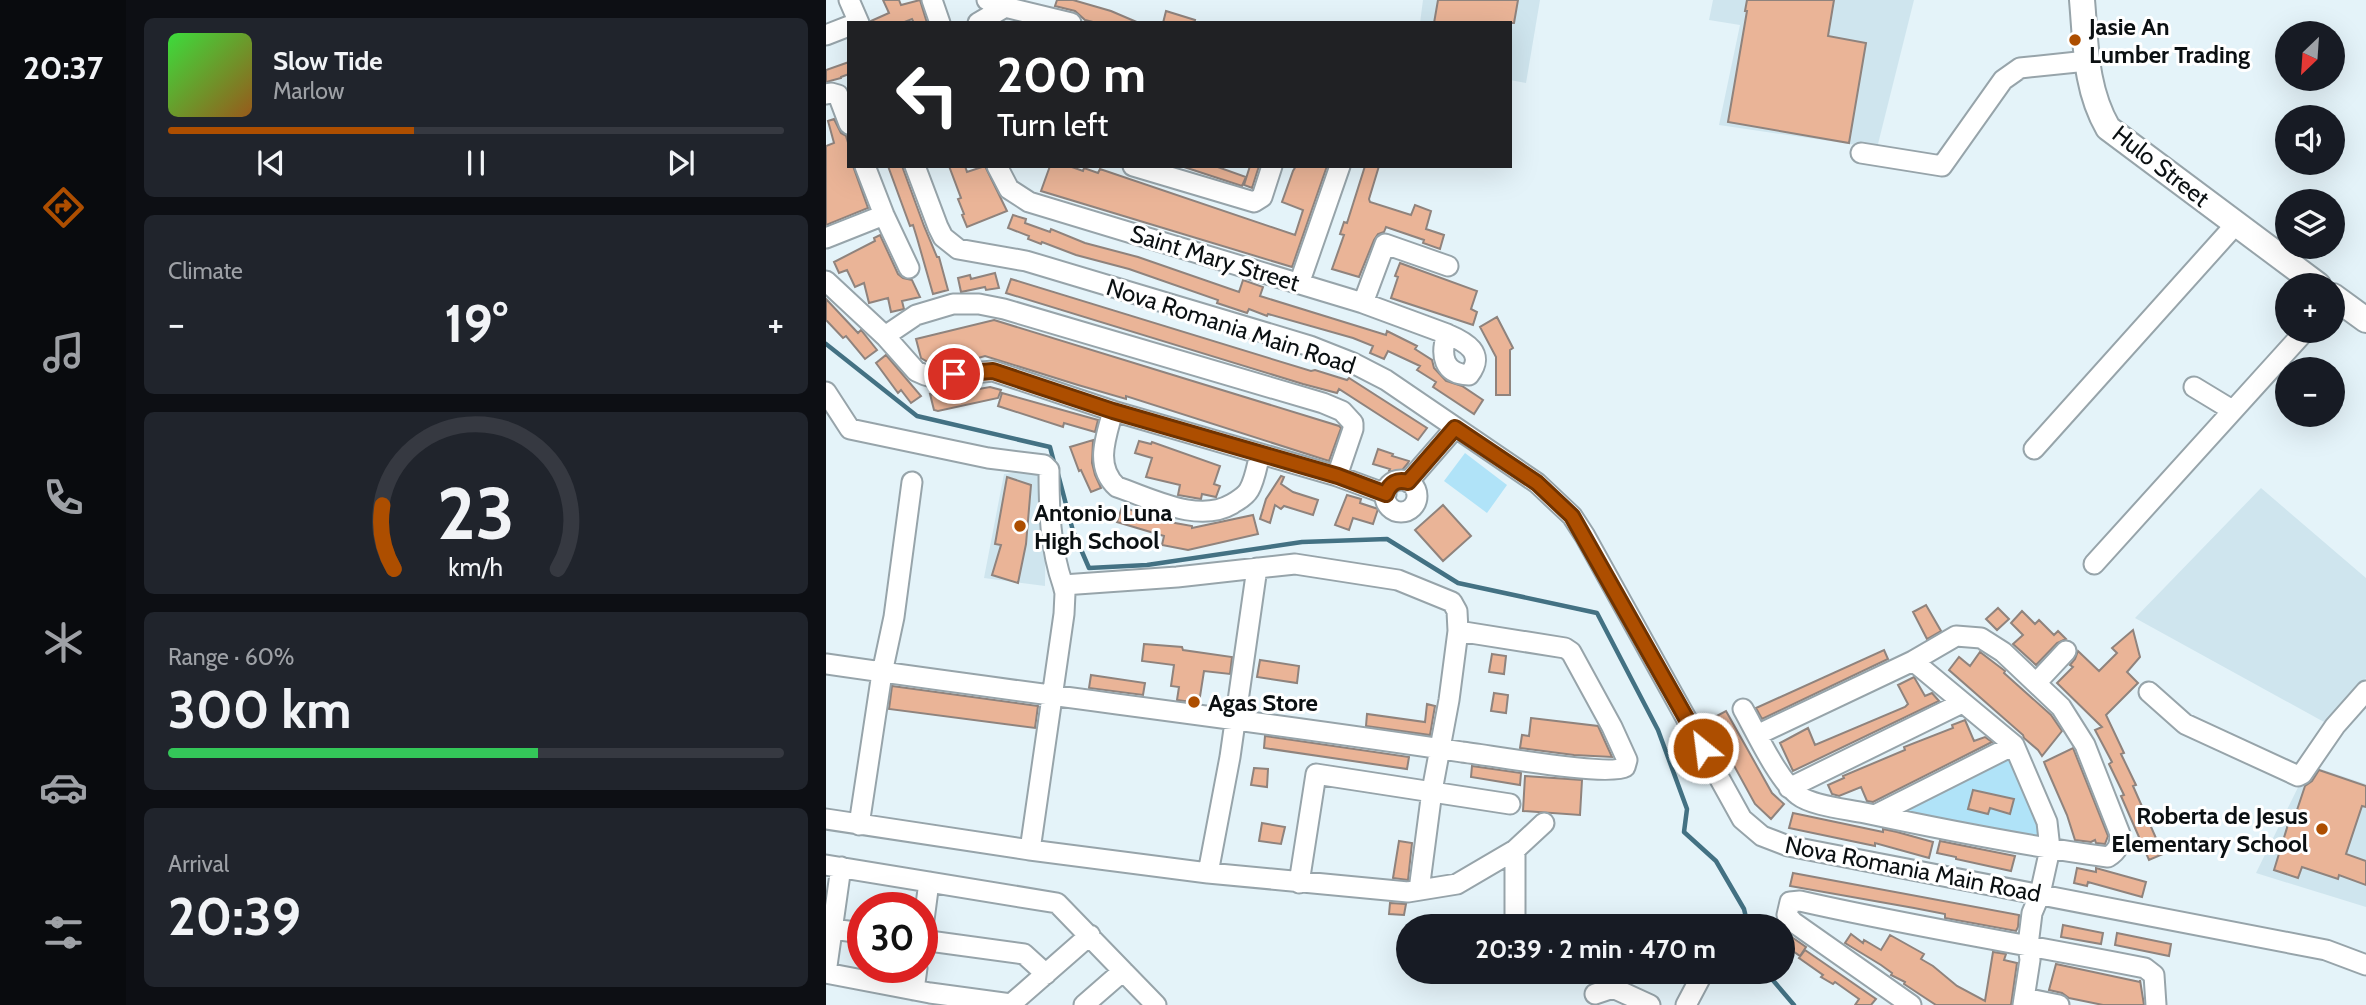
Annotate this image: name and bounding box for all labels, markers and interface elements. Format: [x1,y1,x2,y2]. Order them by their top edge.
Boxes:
place label: Jasie An Lumber Trading [2088,12,2250,69]
north arrow [2275,21,2345,91]
map controls [2275,21,2345,427]
marker: Jasie An Lumber Trading [2067,32,2083,48]
text: Slow Tide [273,45,383,77]
text: 200 m [997,45,1146,104]
text: 20:37 [23,48,103,87]
icon: left [882,49,973,140]
text: Marlow [273,77,344,105]
text: Turn left [997,105,1108,144]
button: sound [2275,105,2345,175]
street label: Hulo Street [2107,119,2215,213]
icon: previous [252,144,290,182]
icon: pause [457,144,495,182]
icon: next [662,144,700,182]
icon: directions [39,183,88,232]
button: layers [2275,189,2345,259]
street label: Saint Mary Street [1127,219,1303,297]
text: Climate [168,257,243,285]
street label: Nova Romania Main Road [1103,272,1359,380]
button: + [2275,273,2345,343]
text: 19° [444,292,508,355]
text: − [168,300,185,347]
text: + [767,300,784,347]
icon: music [39,328,88,377]
pin [924,344,984,404]
icon: arrive [935,355,973,393]
button: − [2275,357,2345,427]
text: 23 [437,469,515,557]
icon: phone [39,473,88,522]
place label: Antonio Luna High School [1034,498,1172,555]
marker: Antonio Luna High School [1012,518,1028,534]
text: km/h [449,551,503,581]
icon: climate [39,618,88,667]
text: Range · 60% [168,643,295,671]
text: 300 km [168,678,352,741]
place label: Agas Store [1208,688,1318,717]
marker: Agas Store [1186,694,1202,710]
position arrow [1666,711,1740,785]
icon: car [39,763,88,812]
place label: Roberta de Jesus Elementary School [2111,801,2308,858]
marker: Roberta de Jesus Elementary School [2314,821,2330,837]
street label: Nova Romania Main Road [1783,830,2043,908]
text: Arrival [168,850,229,878]
text: 20:39 [168,885,301,948]
speed limit sign: 30 [847,892,938,983]
icon: filters [39,908,88,957]
text: 20:39 · 2 min · 470 m [1475,933,1716,965]

